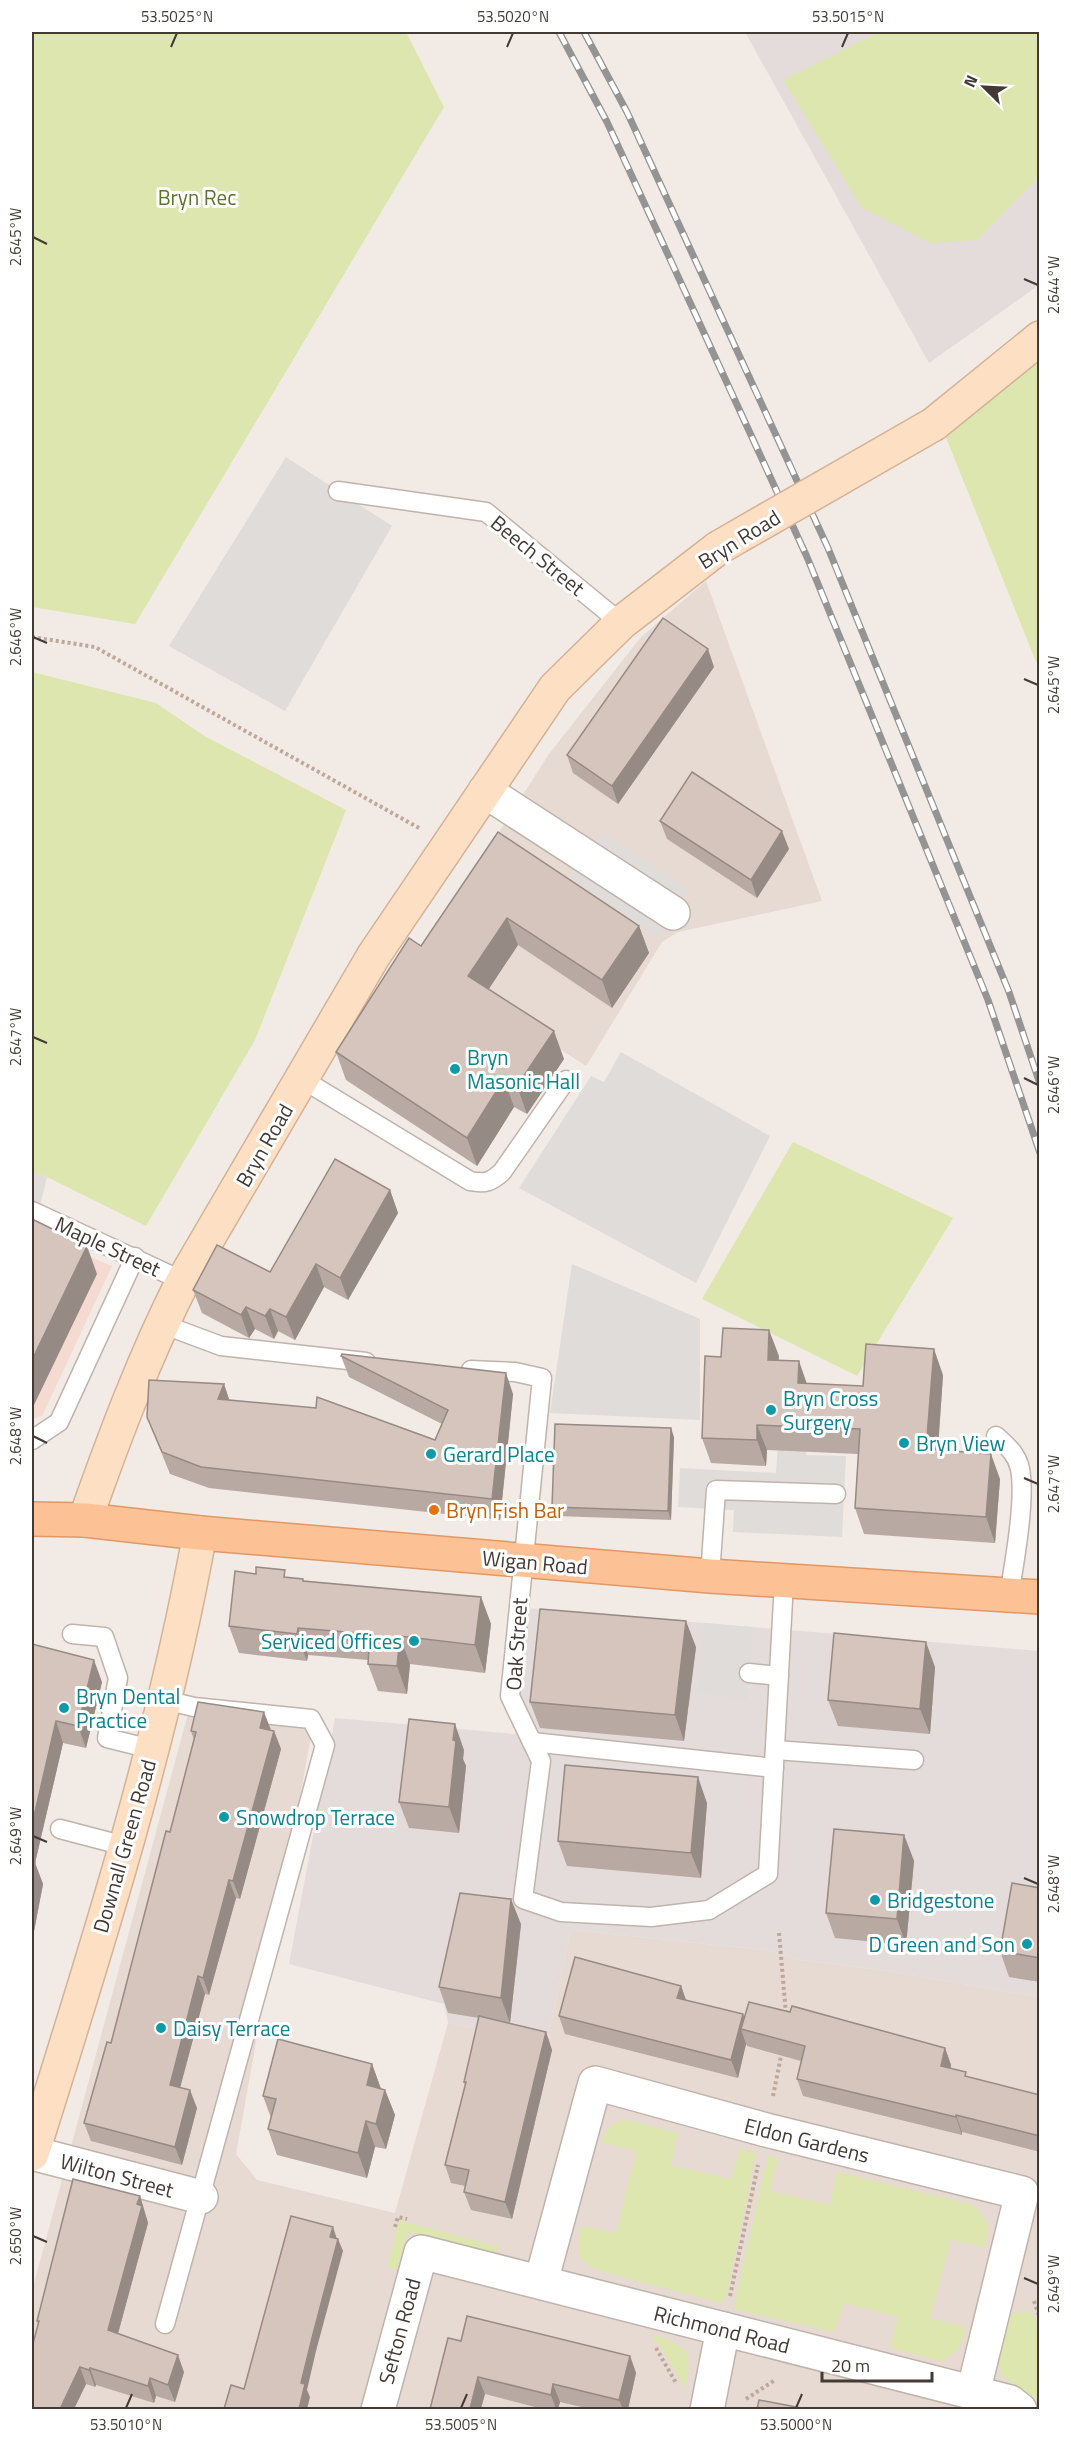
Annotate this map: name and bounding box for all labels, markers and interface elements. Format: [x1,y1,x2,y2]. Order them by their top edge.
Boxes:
text: 53.5025°N [141,5,213,28]
text: 53.5020°N [477,5,549,28]
text: 53.5015°N [812,5,884,28]
north arrow [954,57,1014,117]
text: N [957,71,984,91]
park label: Bryn Rec [158,181,236,213]
text: 2.645°W [4,208,27,266]
text: 2.644°W [1042,256,1065,314]
street label: Bryn Road [692,501,786,577]
street label: Beech Street [484,507,593,603]
text: 2.646°W [4,608,27,666]
text: 2.645°W [1042,656,1065,714]
text: 2.647°W [4,1008,27,1066]
place label: Bryn Masonic Hall [467,1041,580,1097]
text: 2.646°W [1042,1056,1065,1114]
marker: Bryn Masonic Hall [448,1062,462,1076]
street label: Bryn Road [227,1097,301,1193]
street label: Maple Street [50,1208,167,1285]
place label: Bryn Cross Surgery [783,1382,878,1438]
marker: Bryn Cross Surgery [764,1403,778,1417]
text: 2.648°W [4,1407,27,1465]
place label: Bryn View [916,1427,1006,1459]
marker: Bryn View [897,1436,911,1450]
place label: Gerard Place [443,1438,555,1470]
marker: Gerard Place [424,1447,438,1461]
text: 2.647°W [1042,1455,1065,1513]
place label: Bryn Fish Bar [446,1494,564,1526]
marker: Bryn Fish Bar [427,1503,441,1517]
street label: Wigan Road [481,1541,589,1583]
street label: Oak Street [497,1596,535,1692]
place label: Serviced Offices [261,1625,402,1657]
marker: Serviced Offices [407,1634,421,1648]
place label: Bryn Dental Practice [76,1680,180,1736]
marker: Bryn Dental Practice [57,1701,71,1715]
street label: Downall Green Road [84,1755,164,1937]
place label: Snowdrop Terrace [236,1801,395,1833]
text: 2.649°W [4,1807,27,1865]
marker: Snowdrop Terrace [217,1810,231,1824]
text: 2.648°W [1042,1855,1065,1913]
place label: Bridgestone [887,1884,994,1916]
marker: Bridgestone [868,1893,882,1907]
place label: D Green and Son [868,1928,1015,1960]
marker: D Green and Son [1020,1937,1034,1951]
place label: Daisy Terrace [173,2012,290,2044]
marker: Daisy Terrace [154,2021,168,2035]
street label: Eldon Gardens [741,2109,873,2171]
street label: Wilton Street [57,2144,178,2206]
text: 2.650°W [4,2207,27,2265]
text: 2.649°W [1042,2255,1065,2313]
street label: Sefton Road [369,2274,429,2388]
street label: Richmond Road [651,2297,793,2361]
scale bar [822,2345,932,2383]
text: 20 m [831,2352,870,2379]
text: 53.5010°N [90,2413,162,2436]
text: 53.5005°N [425,2413,497,2436]
text: 53.5000°N [760,2413,832,2436]

